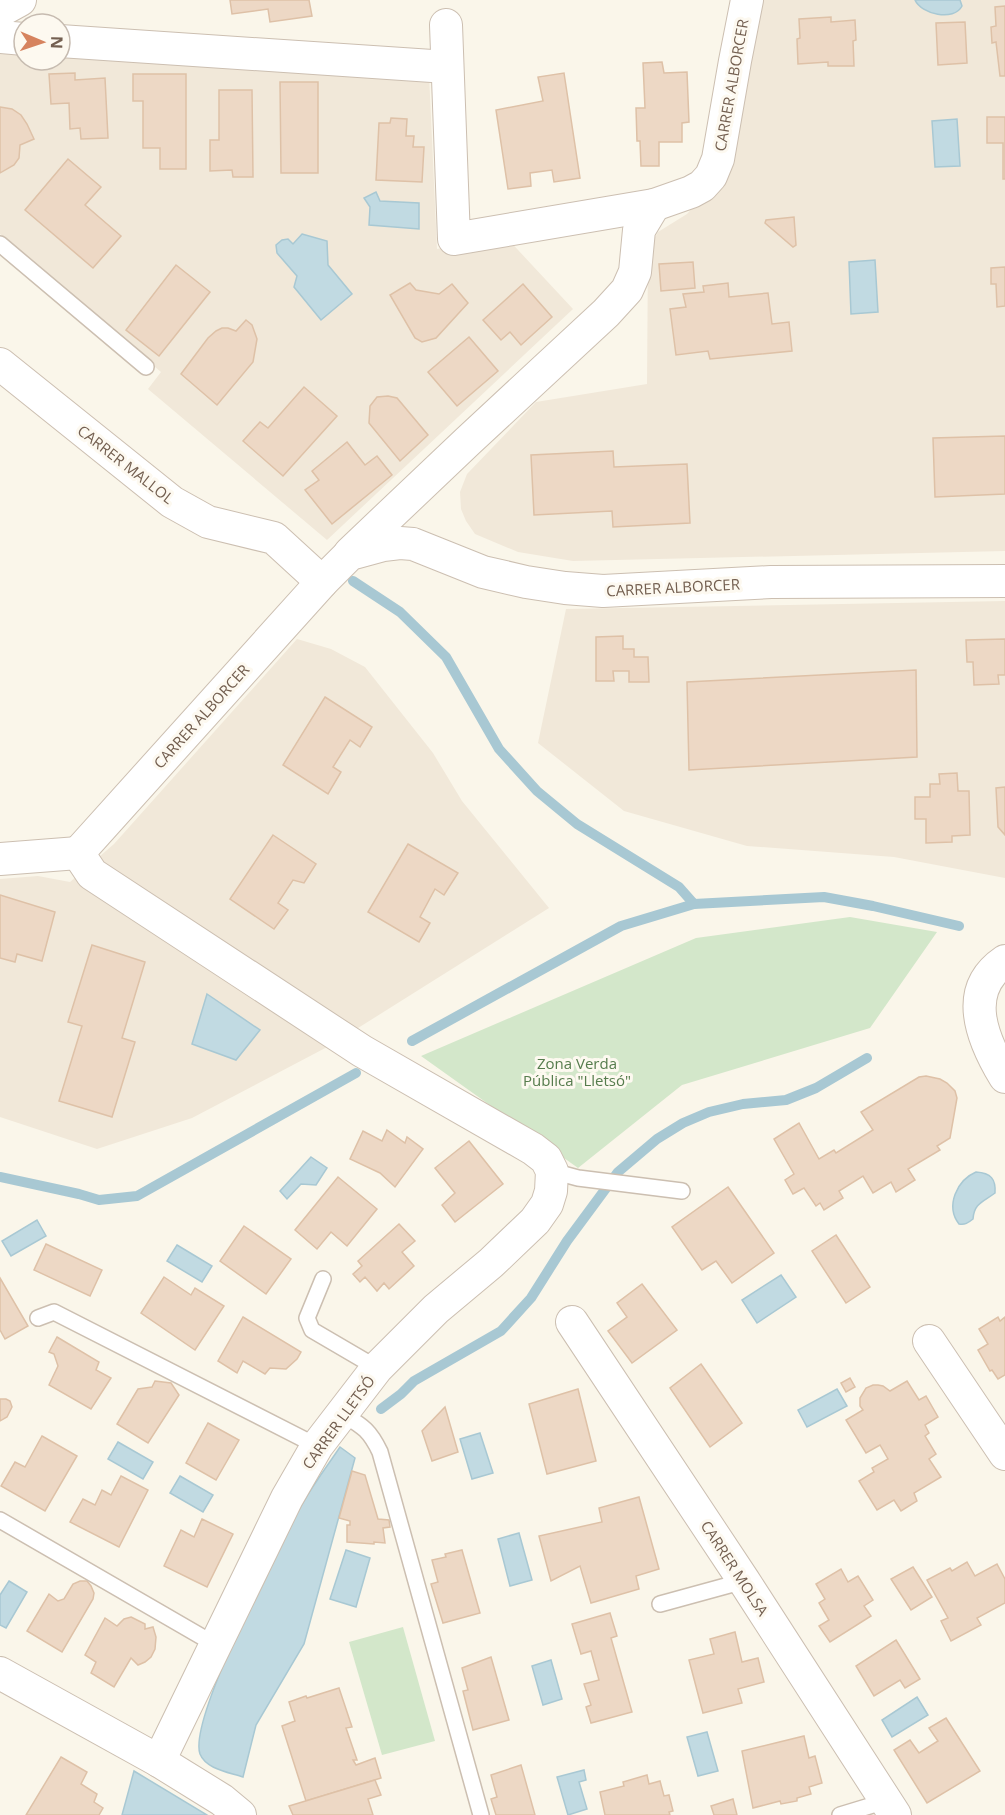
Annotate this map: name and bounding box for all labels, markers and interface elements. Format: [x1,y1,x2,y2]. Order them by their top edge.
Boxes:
north arrow [12,12,72,72]
street label: CARRER ALBORCER [710,17,753,153]
text: N [46,36,68,49]
street label: CARRER MALLOL [74,420,178,508]
street label: CARRER ALBORCER [606,573,741,600]
street label: CARRER ALBORCER [149,659,254,772]
park label: Zona Verda Pública "Lletsó" [523,1053,631,1090]
street label: CARRER LLETSÓ [297,1371,379,1473]
street label: CARRER MOLSA [697,1517,774,1620]

